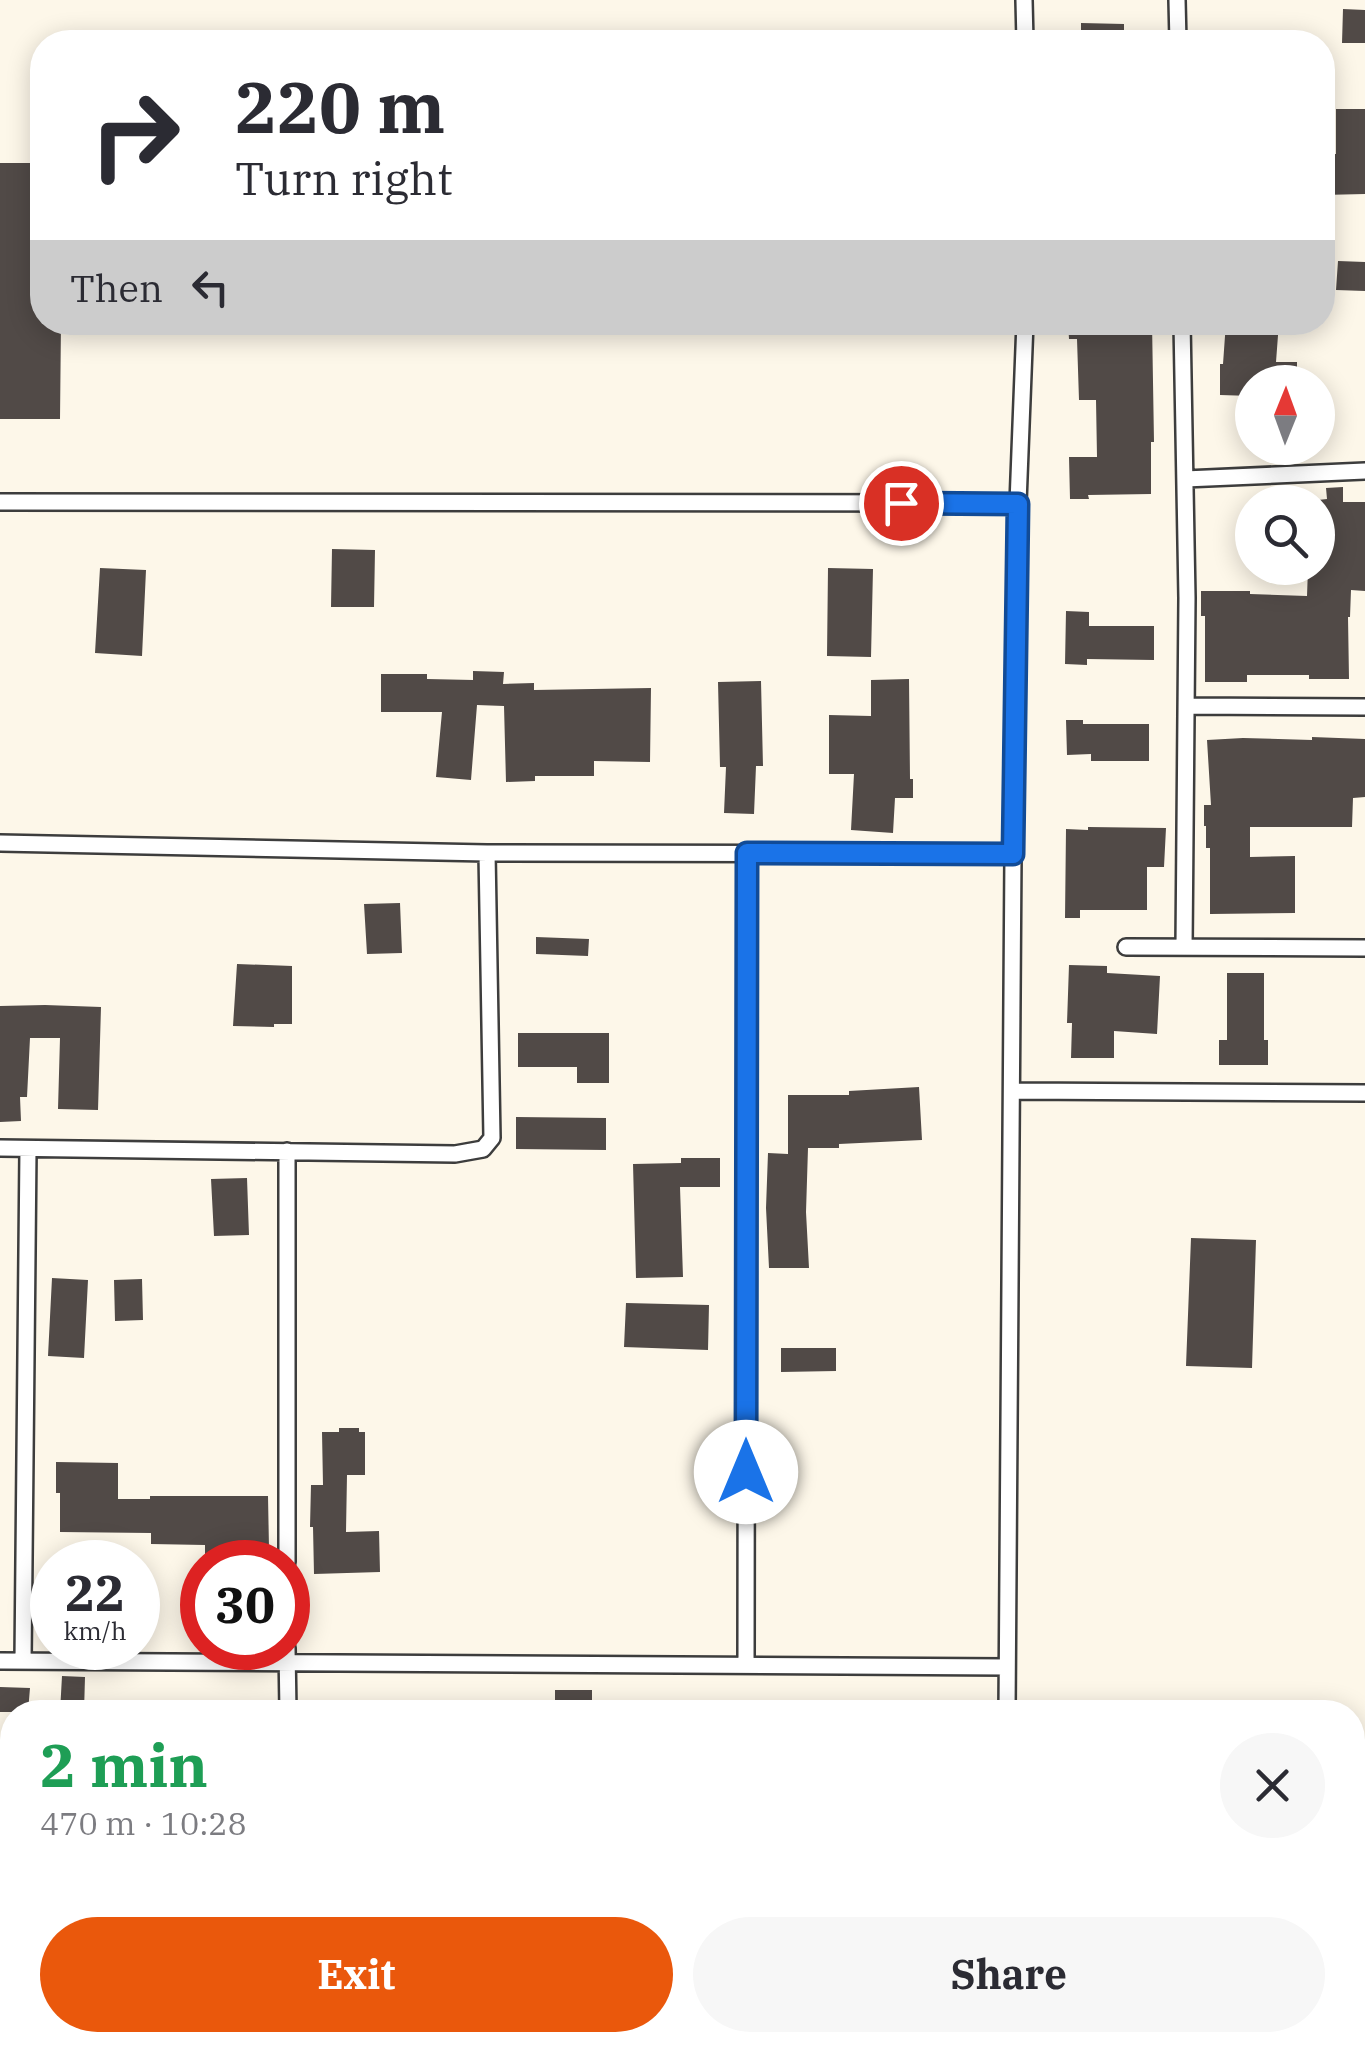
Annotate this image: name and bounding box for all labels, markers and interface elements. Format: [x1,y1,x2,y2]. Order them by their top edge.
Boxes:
text: 220 m [235,61,445,152]
icon: right [70,70,200,200]
text: Turn right [235,149,453,207]
icon: left [183,260,238,315]
text: Then [70,263,163,312]
north arrow [1235,365,1335,465]
map controls [1235,365,1335,585]
pin [859,461,944,546]
icon: arrive [874,476,929,531]
button: search [1235,485,1335,585]
position arrow [694,1420,798,1524]
speed limit sign: 30 [180,1540,310,1670]
text: 22 [65,1560,125,1625]
text: km/h [63,1614,127,1647]
text: 2 min [40,1725,208,1804]
button: close [1220,1733,1325,1838]
text: 470 m · 10:28 [40,1802,247,1844]
button: Exit [40,1917,673,2032]
button: Share [693,1917,1325,2032]

